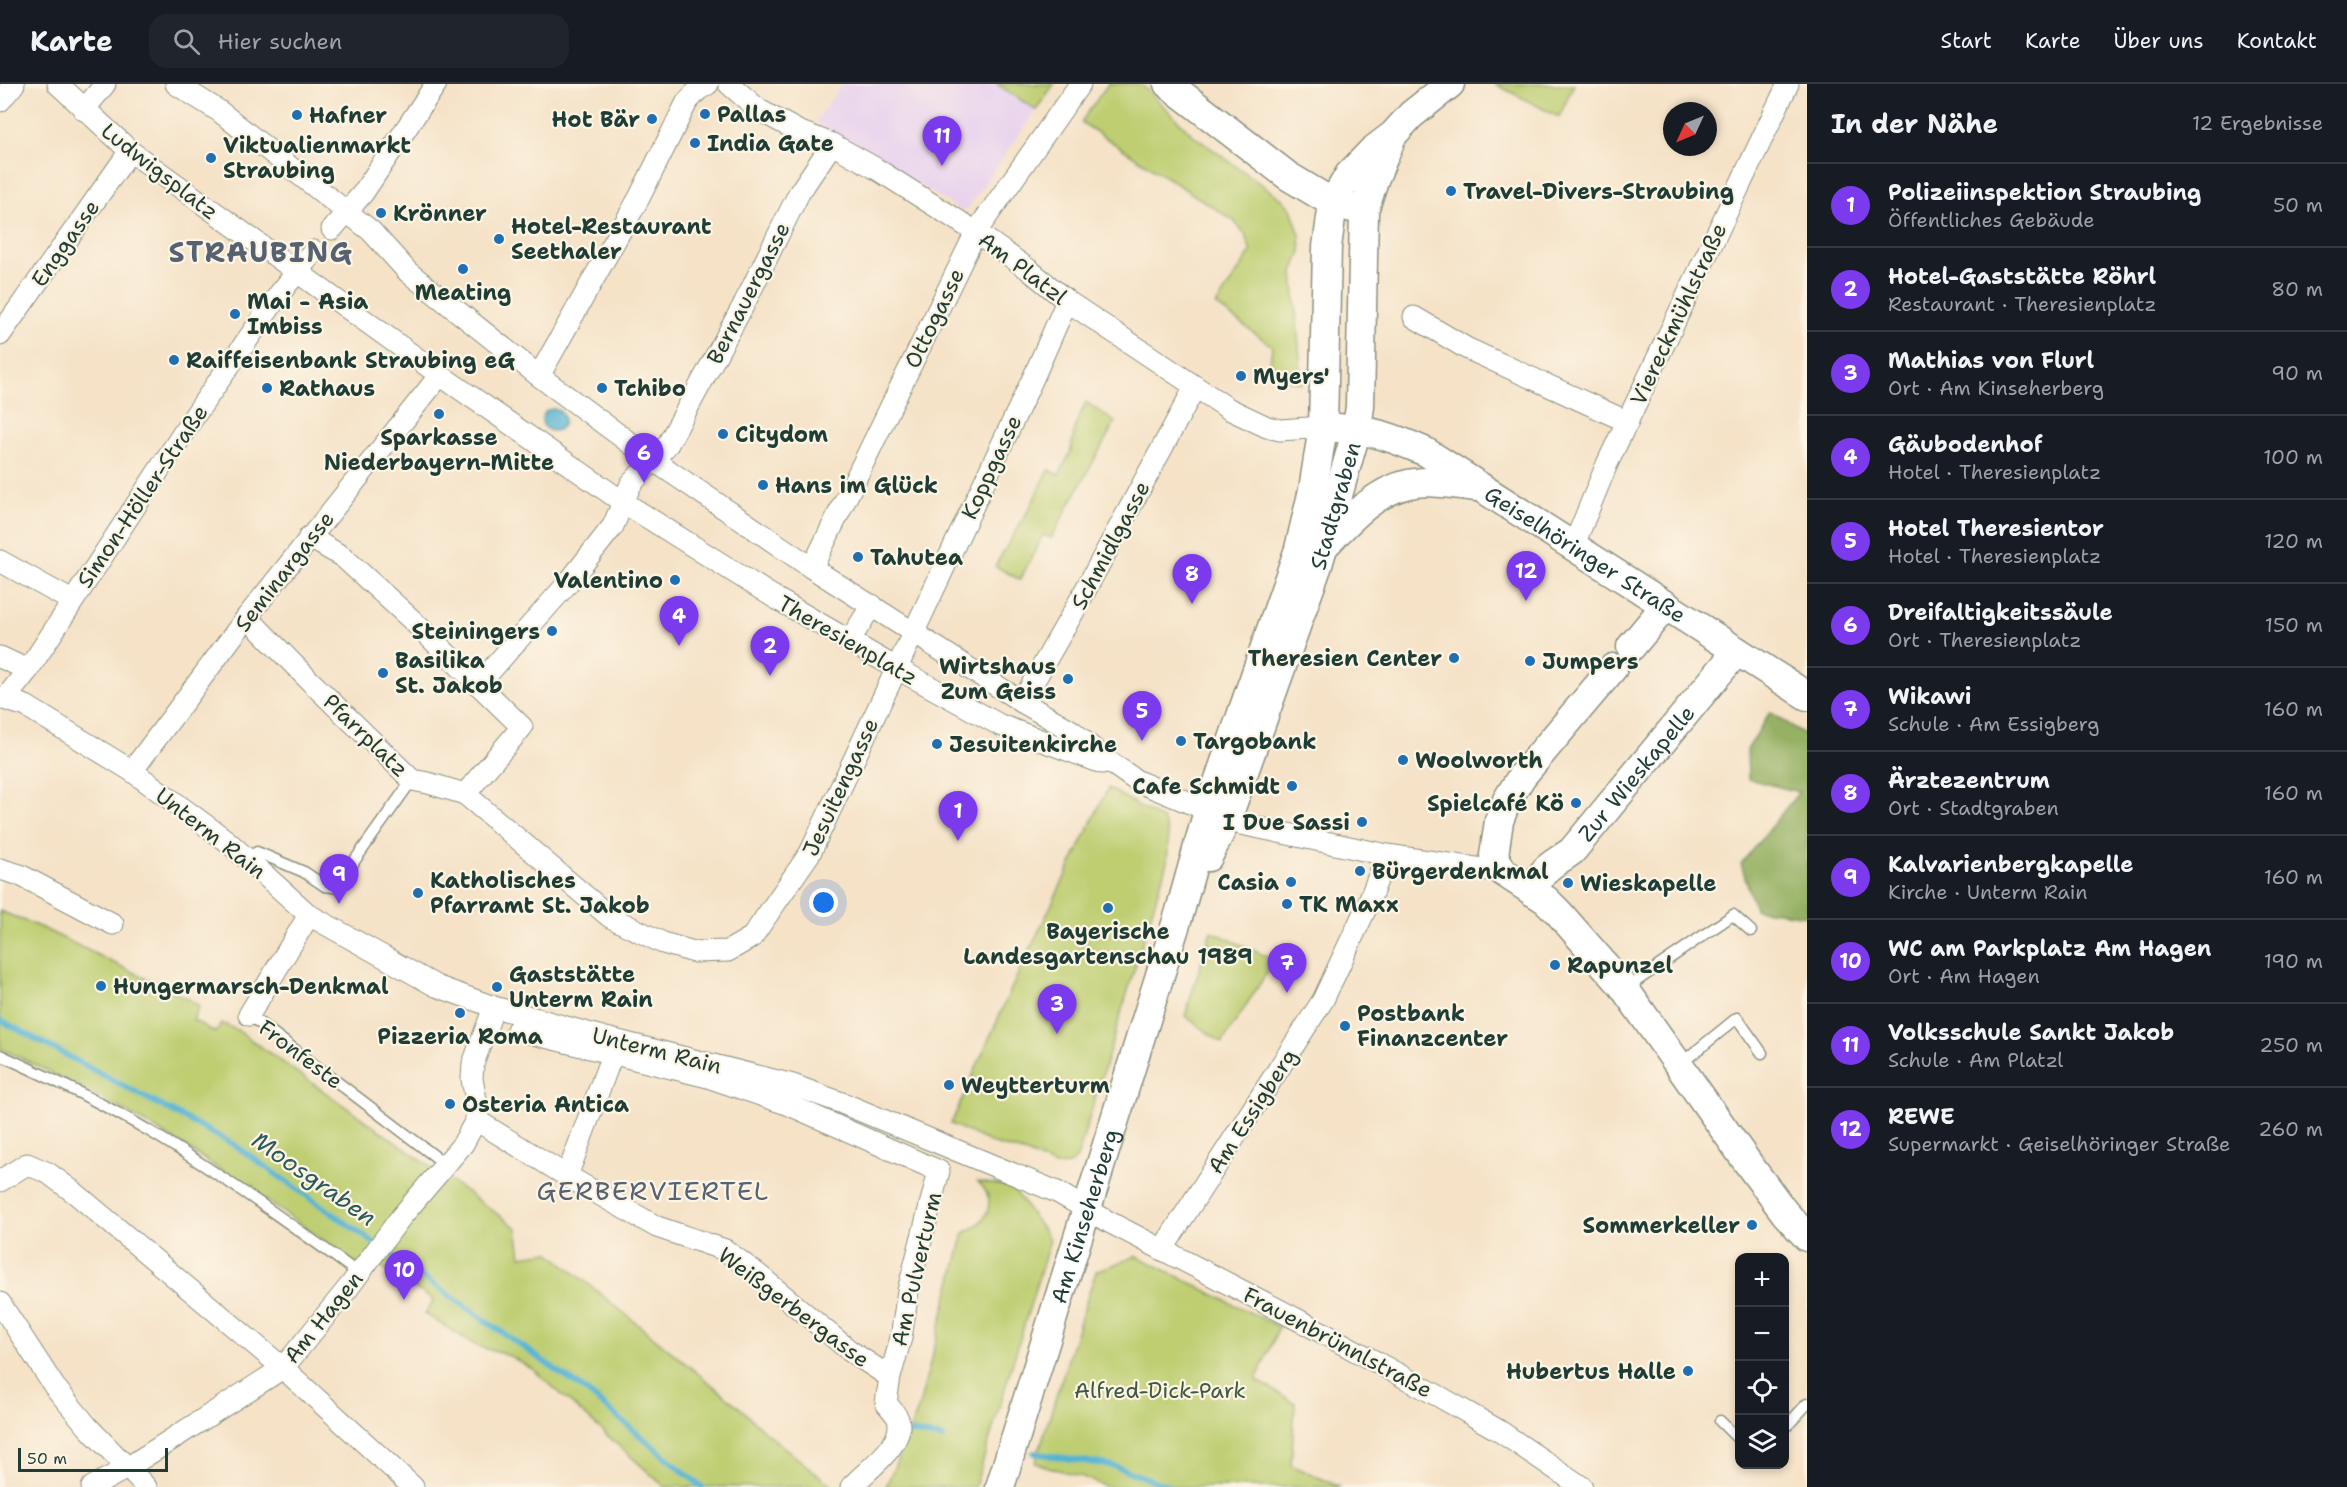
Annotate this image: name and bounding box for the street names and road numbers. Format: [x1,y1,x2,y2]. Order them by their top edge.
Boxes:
street label: Ludwigsplatz [95,116,224,226]
street label: Enggasse [25,194,106,293]
street label: Bernauergasse [700,217,797,369]
street label: Viereckmühlstraße [1623,218,1733,410]
street label: Am Platzl [972,226,1073,311]
street label: Ottogasse [898,263,971,373]
street label: Simon-Höller-Straße [70,399,215,593]
street label: Koppgasse [955,410,1028,524]
street label: Stadtgraben [1303,439,1368,573]
street label: Schmidlgasse [1064,476,1156,614]
street label: Geiselhöringer Straße [1479,479,1691,630]
street label: Seminargasse [228,505,341,638]
street label: Theresienplatz [773,589,923,692]
street label: Pfarrplatz [317,688,414,783]
street label: Zur Wieskapelle [1572,699,1701,848]
street label: Jesuitengasse [796,713,885,861]
street label: Unterm Rain [150,781,272,886]
street label: Fronfeste [253,1013,349,1096]
street label: Unterm Rain [589,1020,725,1081]
street label: Am Essigberg [1201,1043,1304,1179]
street label: Am Kinseherberg [1044,1125,1126,1307]
street label: Am Pulverturm [885,1189,948,1349]
street label: Weißgerbergasse [712,1241,875,1374]
street label: Am Hagen [277,1265,369,1369]
street label: Frauenbrünnlstraße [1238,1280,1437,1405]

